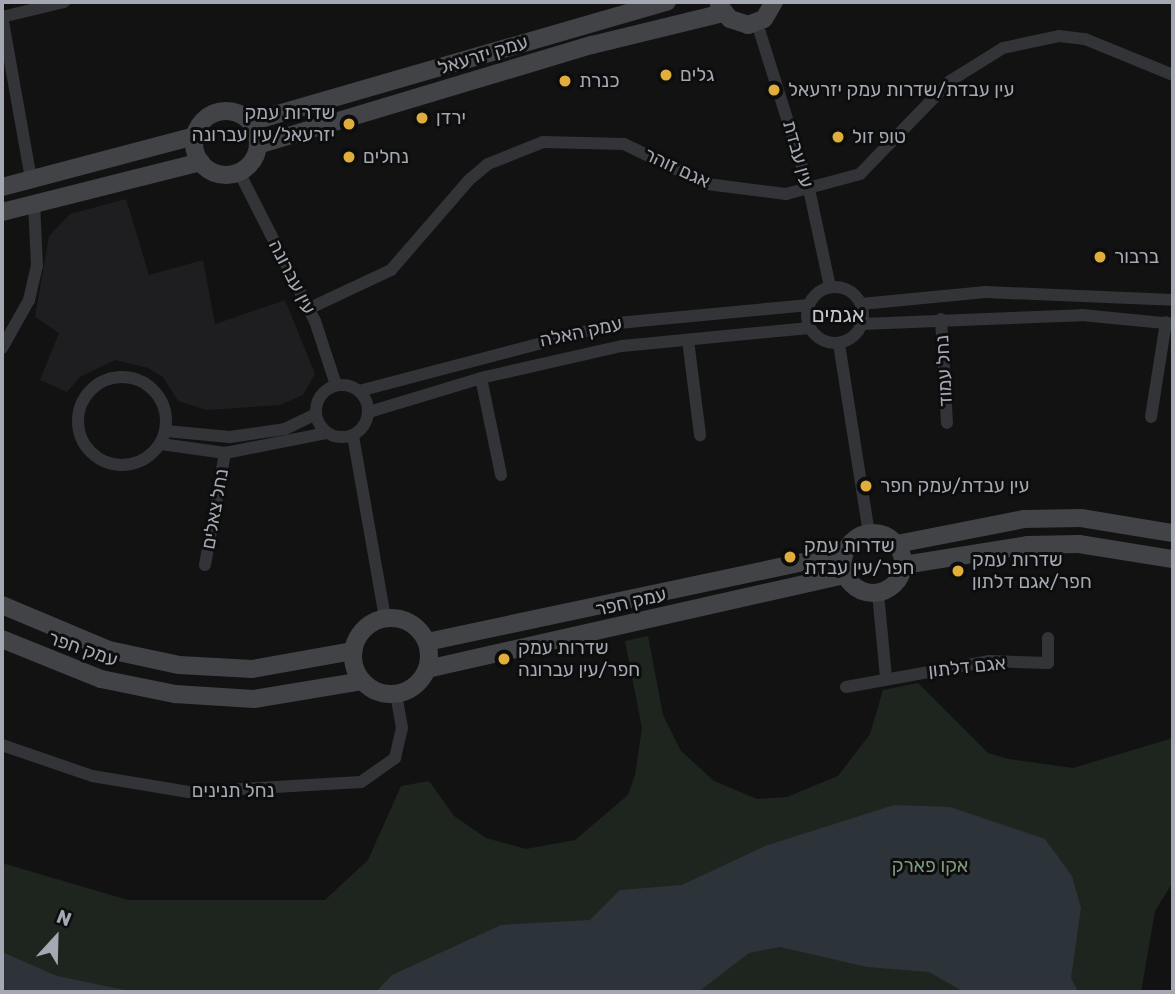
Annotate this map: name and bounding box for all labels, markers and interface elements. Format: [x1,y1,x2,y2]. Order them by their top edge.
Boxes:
street label: עמק יזרעאל [435,30,531,80]
place label: גלים [680,64,715,86]
marker: גלים [658,67,674,83]
place label: כנרת [579,70,620,92]
marker: כנרת [557,73,573,89]
place label: עין עבדת/שדרות עמק יזרעאל [788,79,1014,101]
marker: עין עבדת/שדרות עמק יזרעאל [766,82,782,98]
place label: שדרות עמק יזרעאל/עין עברונה [192,102,335,146]
place label: ירדן [436,107,466,129]
marker: ירדן [414,110,430,126]
marker: שדרות עמק יזרעאל/עין עברונה [341,116,357,132]
street label: עין עבדת [778,118,818,190]
place label: טופ זול [852,126,906,148]
marker: טופ זול [830,129,846,145]
street label: אגם זוהר [640,143,714,193]
place label: נחלים [363,146,409,168]
marker: נחלים [341,149,357,165]
street label: עין עברונה [264,236,320,318]
place label: ברבור [1114,246,1159,268]
marker: ברבור [1092,249,1108,265]
district label: אגמים [812,302,864,328]
street label: עמק האלה [538,312,624,352]
street label: נחל עמוד [931,334,957,408]
street label: נחל צאלים [197,467,233,551]
place label: עין עבדת/עמק חפר [880,475,1030,497]
marker: עין עבדת/עמק חפר [858,478,874,494]
place label: שדרות עמק חפר/עין עבדת [804,535,914,579]
marker: שדרות עמק חפר/עין עבדת [782,549,798,565]
place label: שדרות עמק חפר/אגם דלתון [972,549,1092,593]
marker: שדרות עמק חפר/אגם דלתון [950,563,966,579]
street label: עמק חפר [593,583,669,621]
street label: עמק חפר [45,626,121,672]
place label: שדרות עמק חפר/עין עברונה [518,637,640,681]
marker: שדרות עמק חפר/עין עברונה [496,651,512,667]
street label: אגם דלתון [927,652,1007,682]
street label: נחל תנינים [192,780,274,802]
park label: אקו פארק [892,855,968,877]
north arrow [21,903,91,973]
text: N [53,905,75,931]

